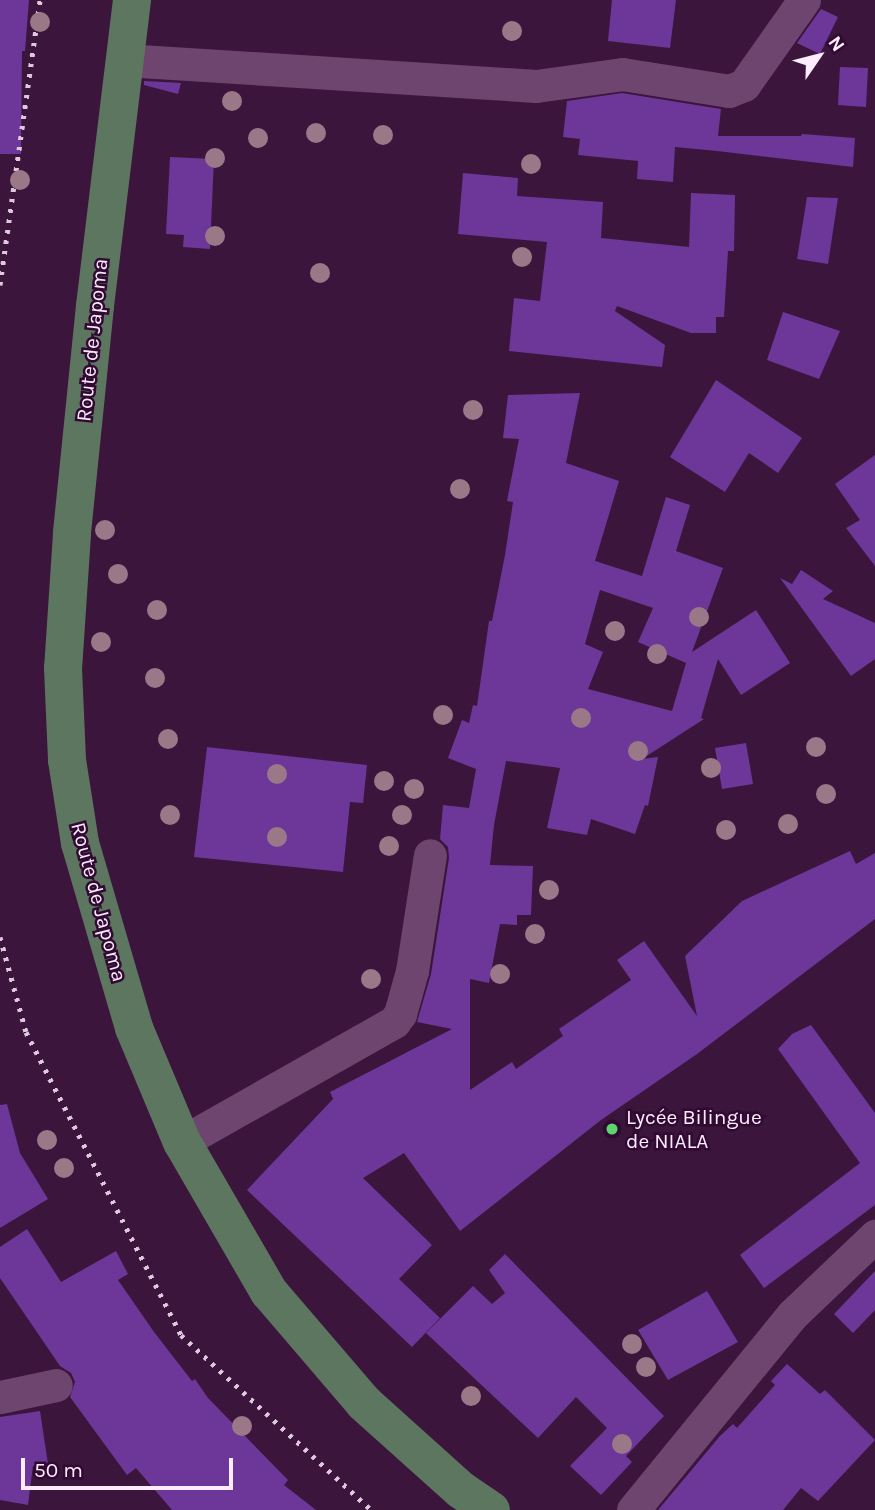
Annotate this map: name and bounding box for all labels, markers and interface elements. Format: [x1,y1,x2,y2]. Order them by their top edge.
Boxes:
north arrow [784,21,854,91]
text: N [823,32,849,56]
street label: Route de Japoma [71,257,113,423]
street label: Route de Japoma [66,820,132,984]
place label: Lycée Bilingue de NIALA [626,1104,762,1154]
marker: Lycée Bilingue de NIALA [604,1121,620,1137]
scale bar [24,1444,236,1488]
text: 50 m [34,1458,83,1482]

